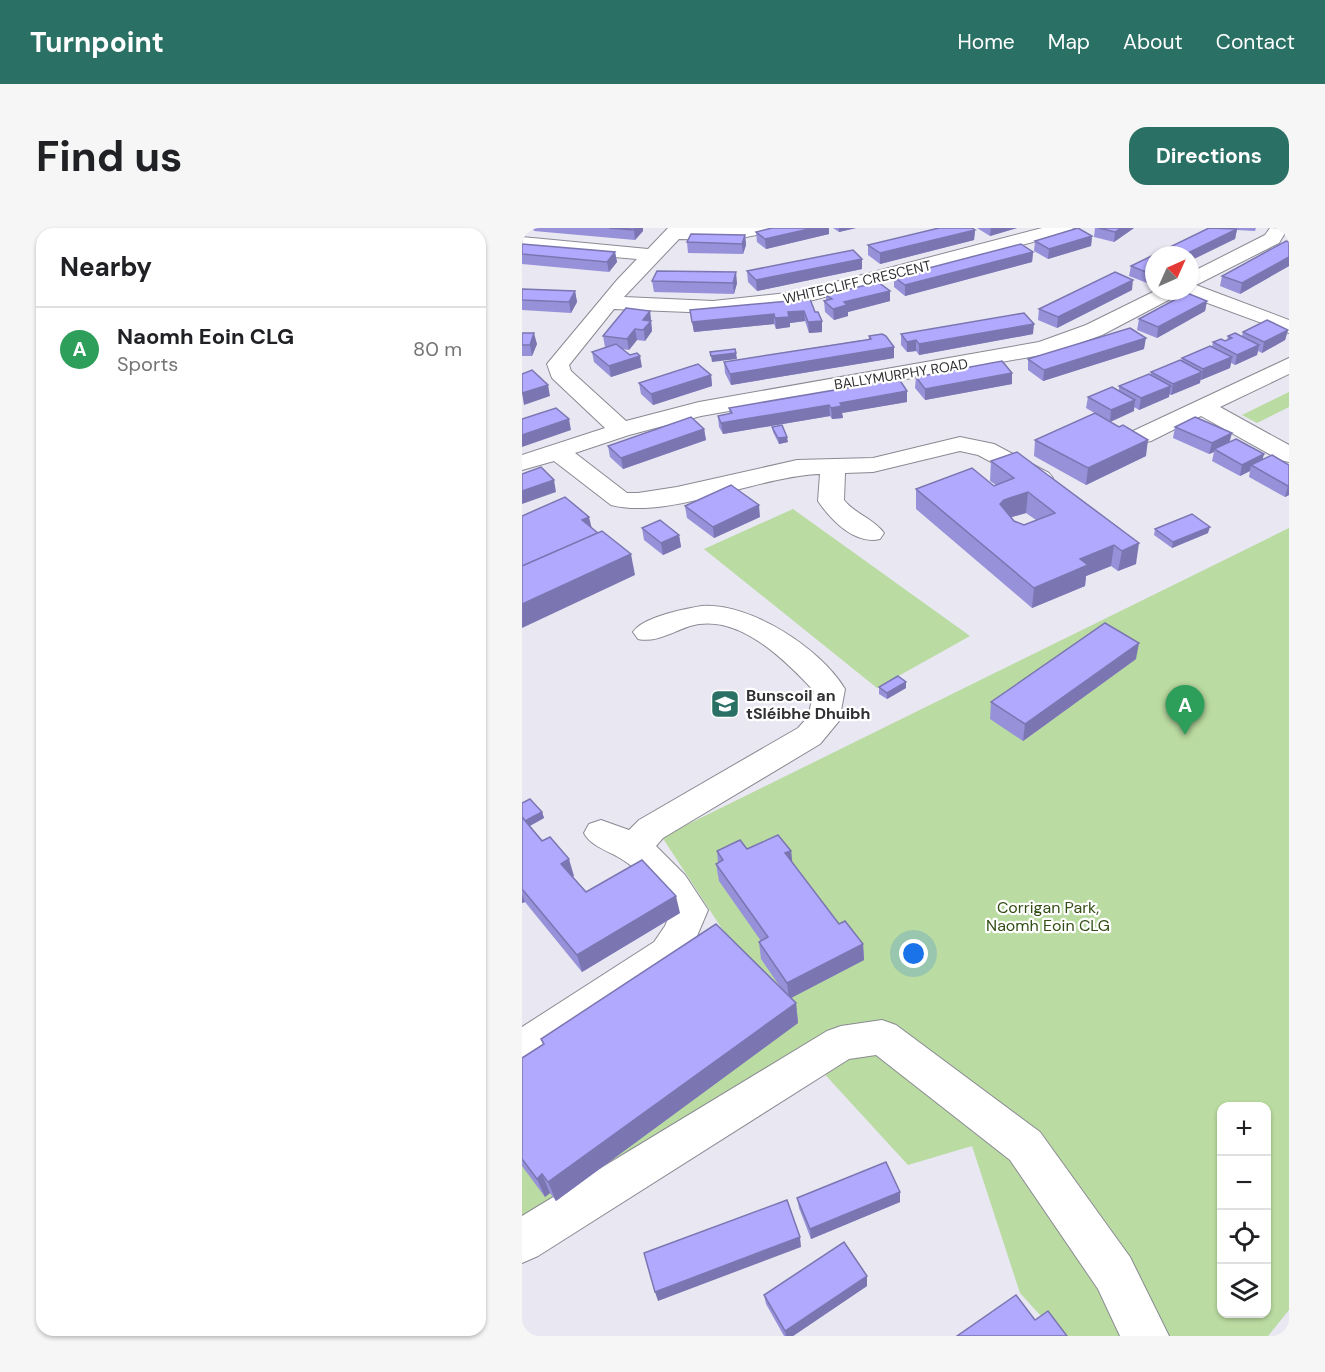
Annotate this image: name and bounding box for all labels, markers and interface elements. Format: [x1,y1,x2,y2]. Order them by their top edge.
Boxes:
text: Turnpoint [30,24,164,61]
text: Home [957,28,1015,56]
text: Map [1048,28,1090,56]
text: About [1123,28,1183,56]
text: Contact [1216,28,1295,56]
button: Directions [1129,127,1289,185]
text: Find us [36,129,182,184]
north arrow [1145,246,1199,300]
text: Nearby [60,250,152,284]
street label: WHITECLIFF CRESCENT [781,256,933,308]
text: Naomh Eoin CLG [117,322,294,351]
text: A [72,336,87,362]
text: 80 m [413,336,462,362]
text: Sports [117,351,178,377]
street label: BALLYMURPHY ROAD [833,355,969,393]
place label: Bunscoil an tSléibhe Dhuibh [746,685,870,724]
pin: A [1166,686,1204,735]
school or university icon: Bunscoil an tSléibhe Dhuibh [709,688,741,720]
park label: Corrigan Park, Naomh Eoin CLG [986,897,1110,936]
your location [899,939,928,968]
map controls [1217,1102,1271,1318]
button: + [1217,1102,1271,1156]
button: − [1217,1156,1271,1210]
button: locate [1217,1210,1271,1264]
button: layers [1217,1264,1271,1318]

